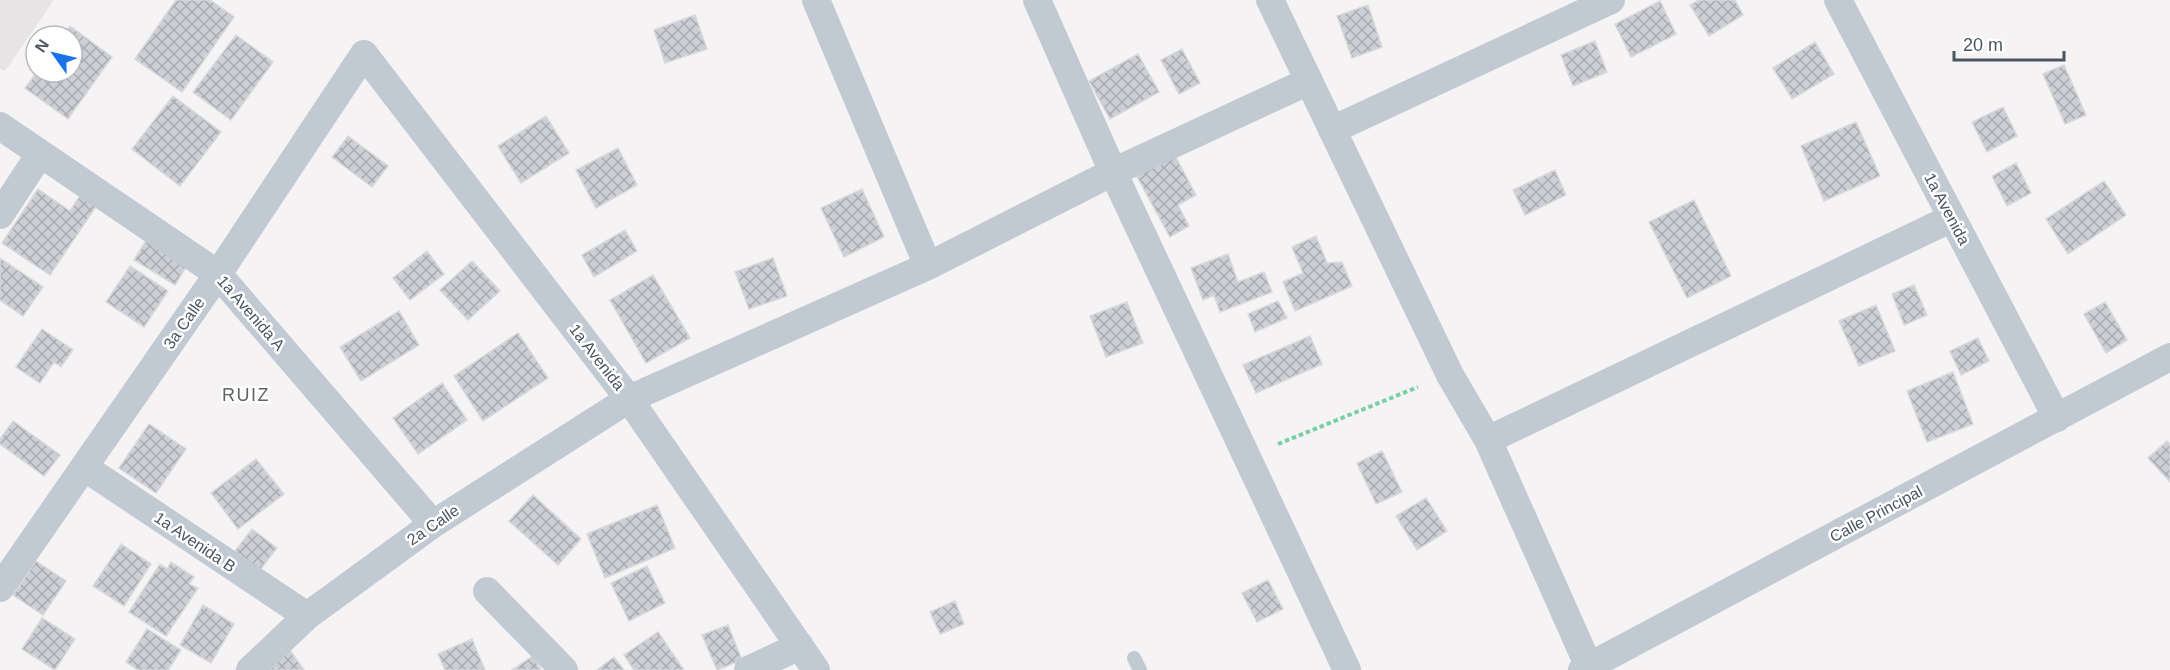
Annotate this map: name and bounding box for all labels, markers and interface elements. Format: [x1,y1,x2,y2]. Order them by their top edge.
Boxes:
north arrow [24,24,84,84]
scale bar [1954,24,2064,62]
text: 20 m [1963,35,2003,55]
text: N [32,36,52,55]
street label: 1a Avenida [1921,170,1973,248]
street label: 1a Avenida A [214,272,288,354]
street label: 3a Calle [160,294,208,352]
street label: 1a Avenida [566,321,628,393]
district label: RUIZ [222,385,270,405]
street label: Calle Principal [1827,482,1925,546]
street label: 2a Calle [404,501,462,548]
street label: 1a Avenida B [151,509,239,575]

